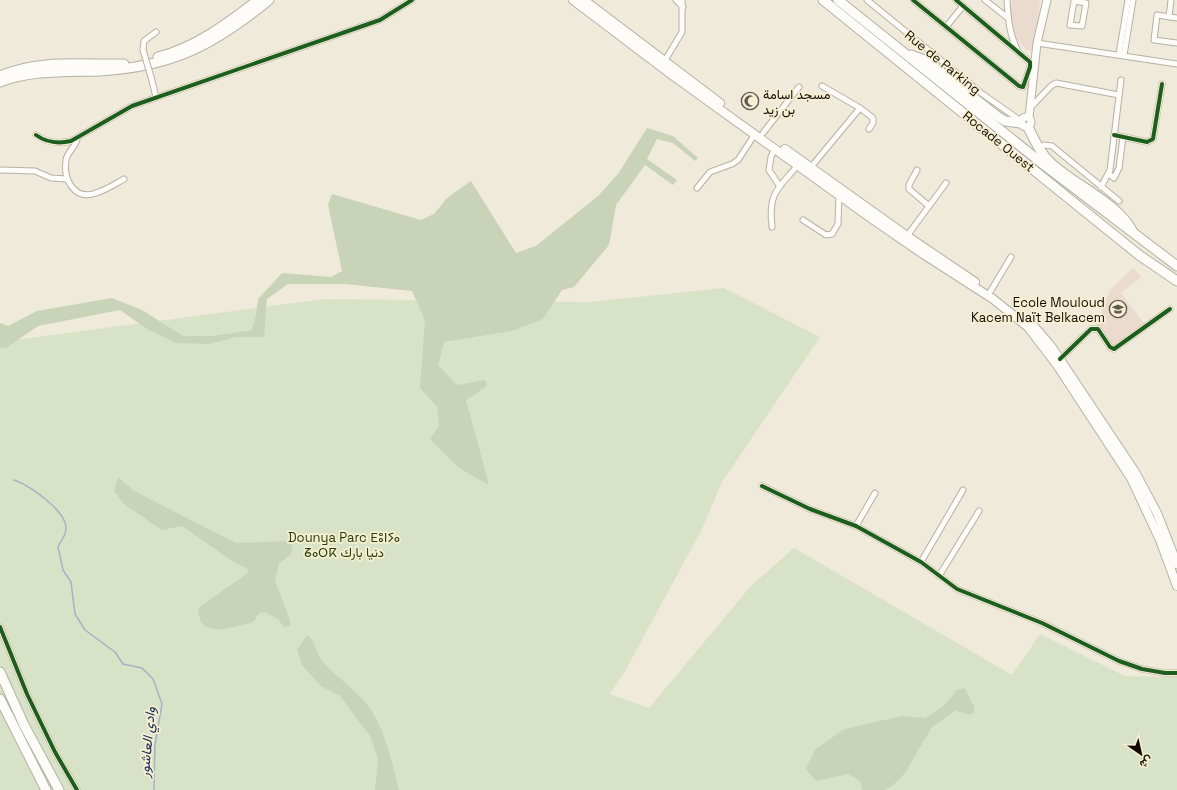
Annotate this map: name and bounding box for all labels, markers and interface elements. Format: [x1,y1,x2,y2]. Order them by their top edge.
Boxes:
street label: Rue de Parking [901,26,984,98]
place label: مسجد اسامة بن زيد [763,86,830,118]
mosque icon: مسجد اسامة بن زيد [740,91,760,111]
street label: Rocade Ouest [959,107,1038,176]
place label: Ecole Mouloud Kacem Naït Belkacem [971,294,1105,326]
school or university icon: Ecole Mouloud Kacem Naït Belkacem [1108,299,1128,319]
park label: Dounya Parc ⴹⵓⵏⵢⴰ ⵒⴰⵔⴽ دنيا بارك [288,529,400,561]
water label: وادي العاشور [135,705,162,779]
north arrow [1121,734,1161,774]
text: ش [1137,753,1156,772]

